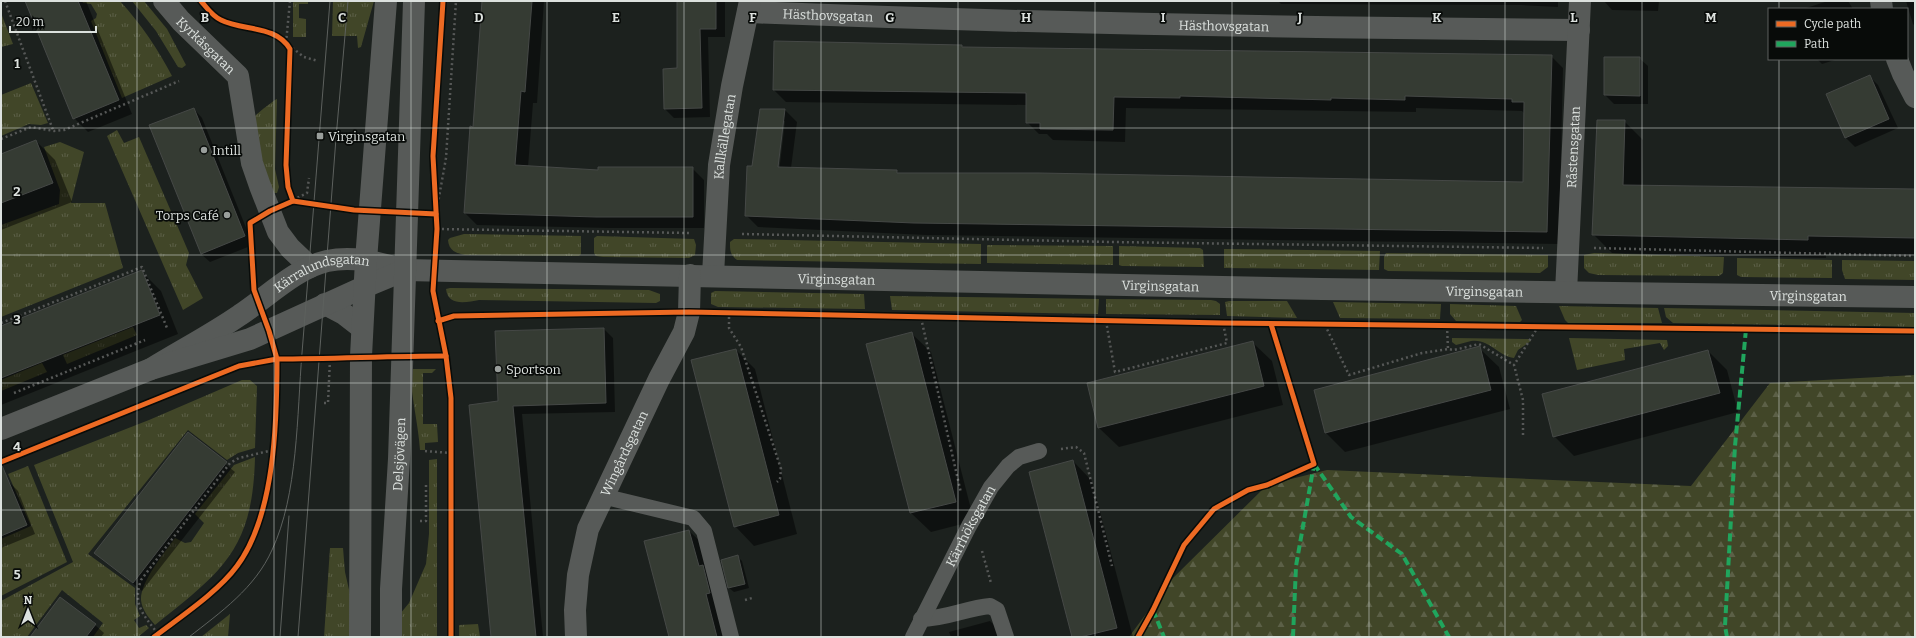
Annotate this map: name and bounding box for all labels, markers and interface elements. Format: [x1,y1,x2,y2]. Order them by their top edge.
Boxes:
street label: Hästhovsgatan [783,6,874,24]
scale bar [10,8,96,34]
legend [1768,8,1908,60]
text: B [201,10,209,25]
text: C [338,10,346,25]
text: D [474,10,484,25]
text: E [612,10,620,25]
text: F [749,10,757,25]
text: G [885,10,895,25]
text: H [1021,10,1031,25]
text: I [1161,10,1166,25]
text: J [1297,10,1303,25]
text: K [1432,10,1442,25]
text: L [1570,10,1578,25]
text: M [1705,10,1717,25]
street label: Kyrkåsgatan [174,14,239,77]
text: 20 m [16,15,45,29]
street label: Hästhovsgatan [1178,17,1270,34]
text: Cycle path [1804,17,1862,31]
text: Path [1804,37,1830,51]
text: 1 [14,56,20,71]
street label: Kallkällegatan [711,92,738,180]
street label: Råstensgatan [1564,105,1582,188]
place label: Virginsgatan [328,129,406,144]
marker: Virginsgatan [315,131,325,141]
place label: Intill [212,143,241,158]
marker: Intill [199,145,209,155]
text: 2 [13,184,21,199]
place label: Torps Café [156,208,219,223]
marker: Torps Café [222,210,232,220]
street label: Kärralundsgatan [271,251,371,295]
street label: Virginsgatan [798,271,876,287]
street label: Virginsgatan [1121,277,1200,294]
street label: Virginsgatan [1445,283,1524,299]
street label: Virginsgatan [1769,288,1848,304]
text: 3 [13,312,21,327]
place label: Sportson [506,362,562,377]
marker: Sportson [493,364,503,374]
street label: Wingårdsgatan [597,407,651,498]
street label: Delsjövägen [390,417,408,491]
text: 4 [13,439,21,454]
street label: Kärrhöksgatan [942,482,998,569]
text: 5 [13,567,21,582]
north arrow [8,590,48,630]
text: N [24,594,33,607]

